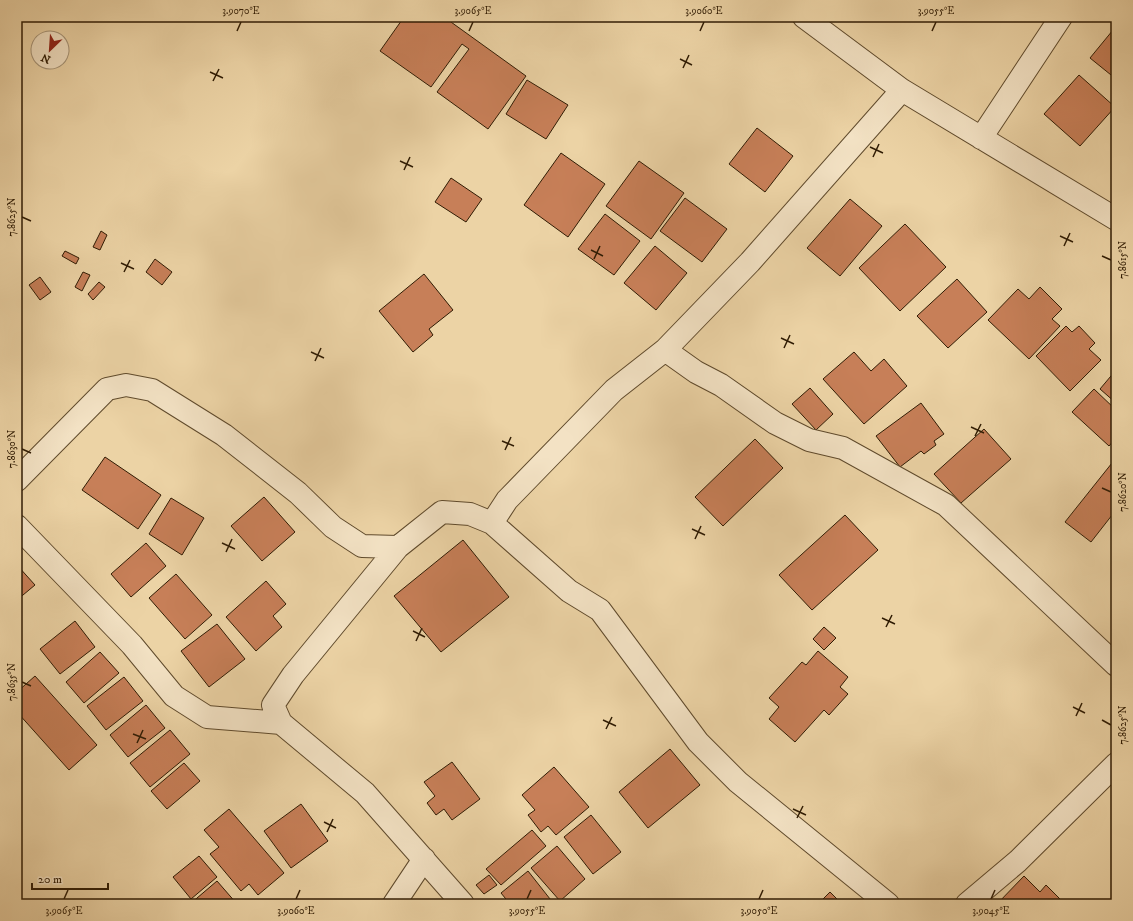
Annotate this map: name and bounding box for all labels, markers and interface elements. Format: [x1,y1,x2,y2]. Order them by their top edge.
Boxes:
text: 3.9070°E [222,5,260,17]
text: 3.9065°E [455,5,491,17]
text: 3.9060°E [685,5,723,17]
text: 3.9055°E [918,5,954,17]
north arrow [30,30,70,70]
text: N [39,50,53,66]
text: 7.8625°N [6,197,18,237]
text: 7.8615°N [1117,241,1129,279]
text: 7.8630°N [6,430,18,468]
text: 7.8620°N [1117,472,1129,512]
text: 7.8635°N [6,663,18,701]
text: 7.8625°N [1117,705,1129,745]
scale bar [32,865,108,891]
text: 20 m [38,872,62,887]
text: 3.9065°E [46,905,82,917]
text: 3.9060°E [277,905,315,917]
text: 3.9055°E [509,905,545,917]
text: 3.9050°E [740,905,778,917]
text: 3.9045°E [972,905,1010,917]

